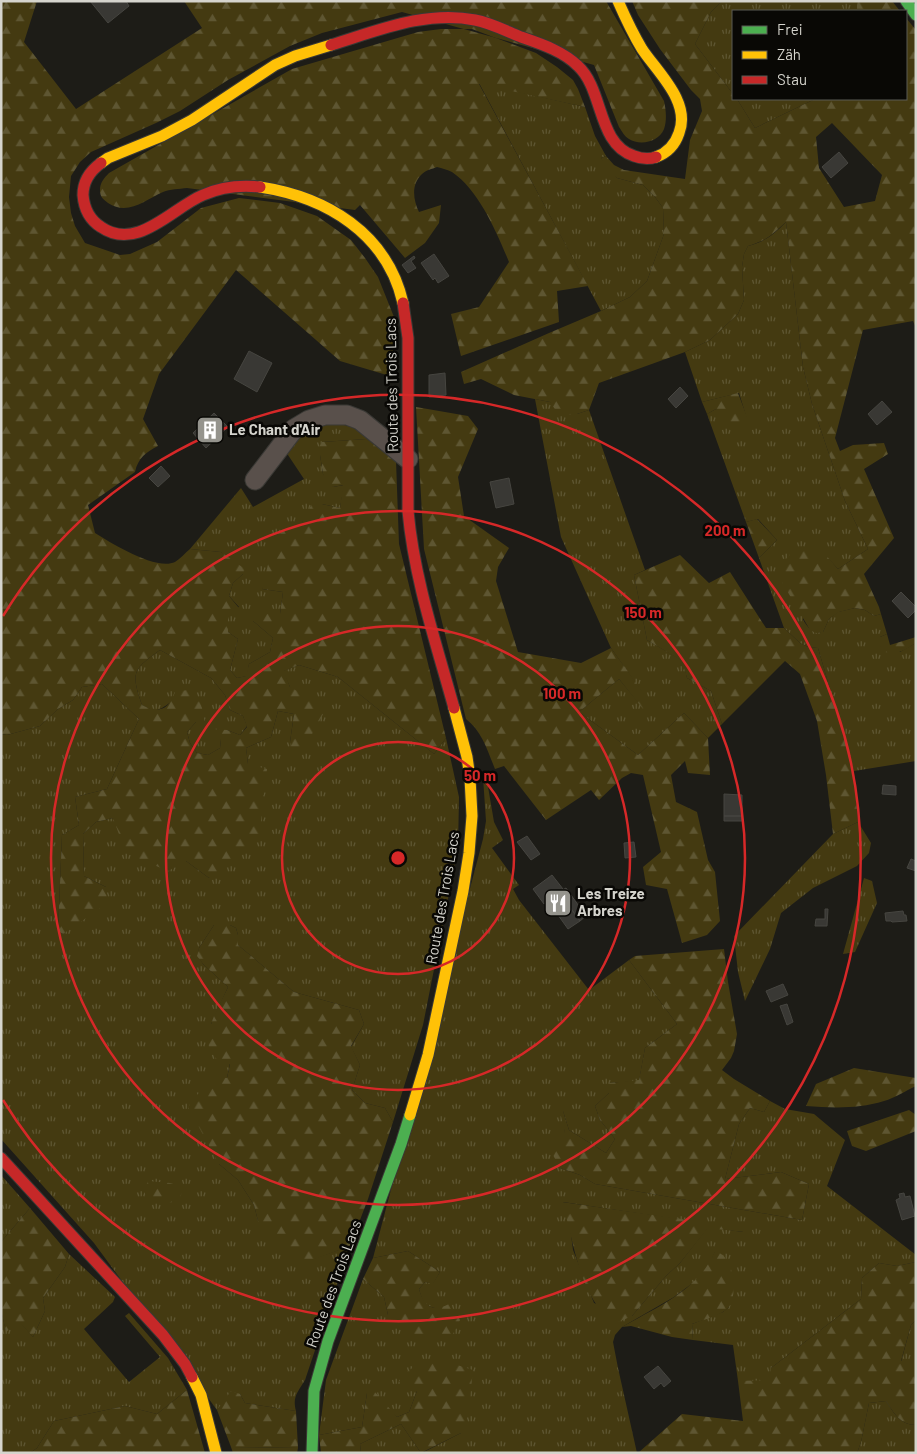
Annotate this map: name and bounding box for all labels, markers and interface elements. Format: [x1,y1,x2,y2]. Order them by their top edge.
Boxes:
legend [732,10,907,100]
text: Frei [777,20,803,38]
text: Zäh [777,45,801,63]
text: Stau [777,70,807,88]
street label: Route des Trois Lacs [381,318,401,452]
building icon: Le Chant d'Air [195,415,225,445]
place label: Le Chant d'Air [229,420,320,438]
text: 200 m [704,521,746,539]
text: 150 m [624,603,662,621]
text: 100 m [543,684,581,702]
text: 50 m [464,766,496,784]
street label: Route des Trois Lacs [421,830,463,966]
centre of rings [389,849,407,867]
place label: Les Treize Arbres [577,884,645,919]
restaurant icon: Les Treize Arbres [543,888,573,918]
street label: Route des Trois Lacs [302,1217,364,1350]

